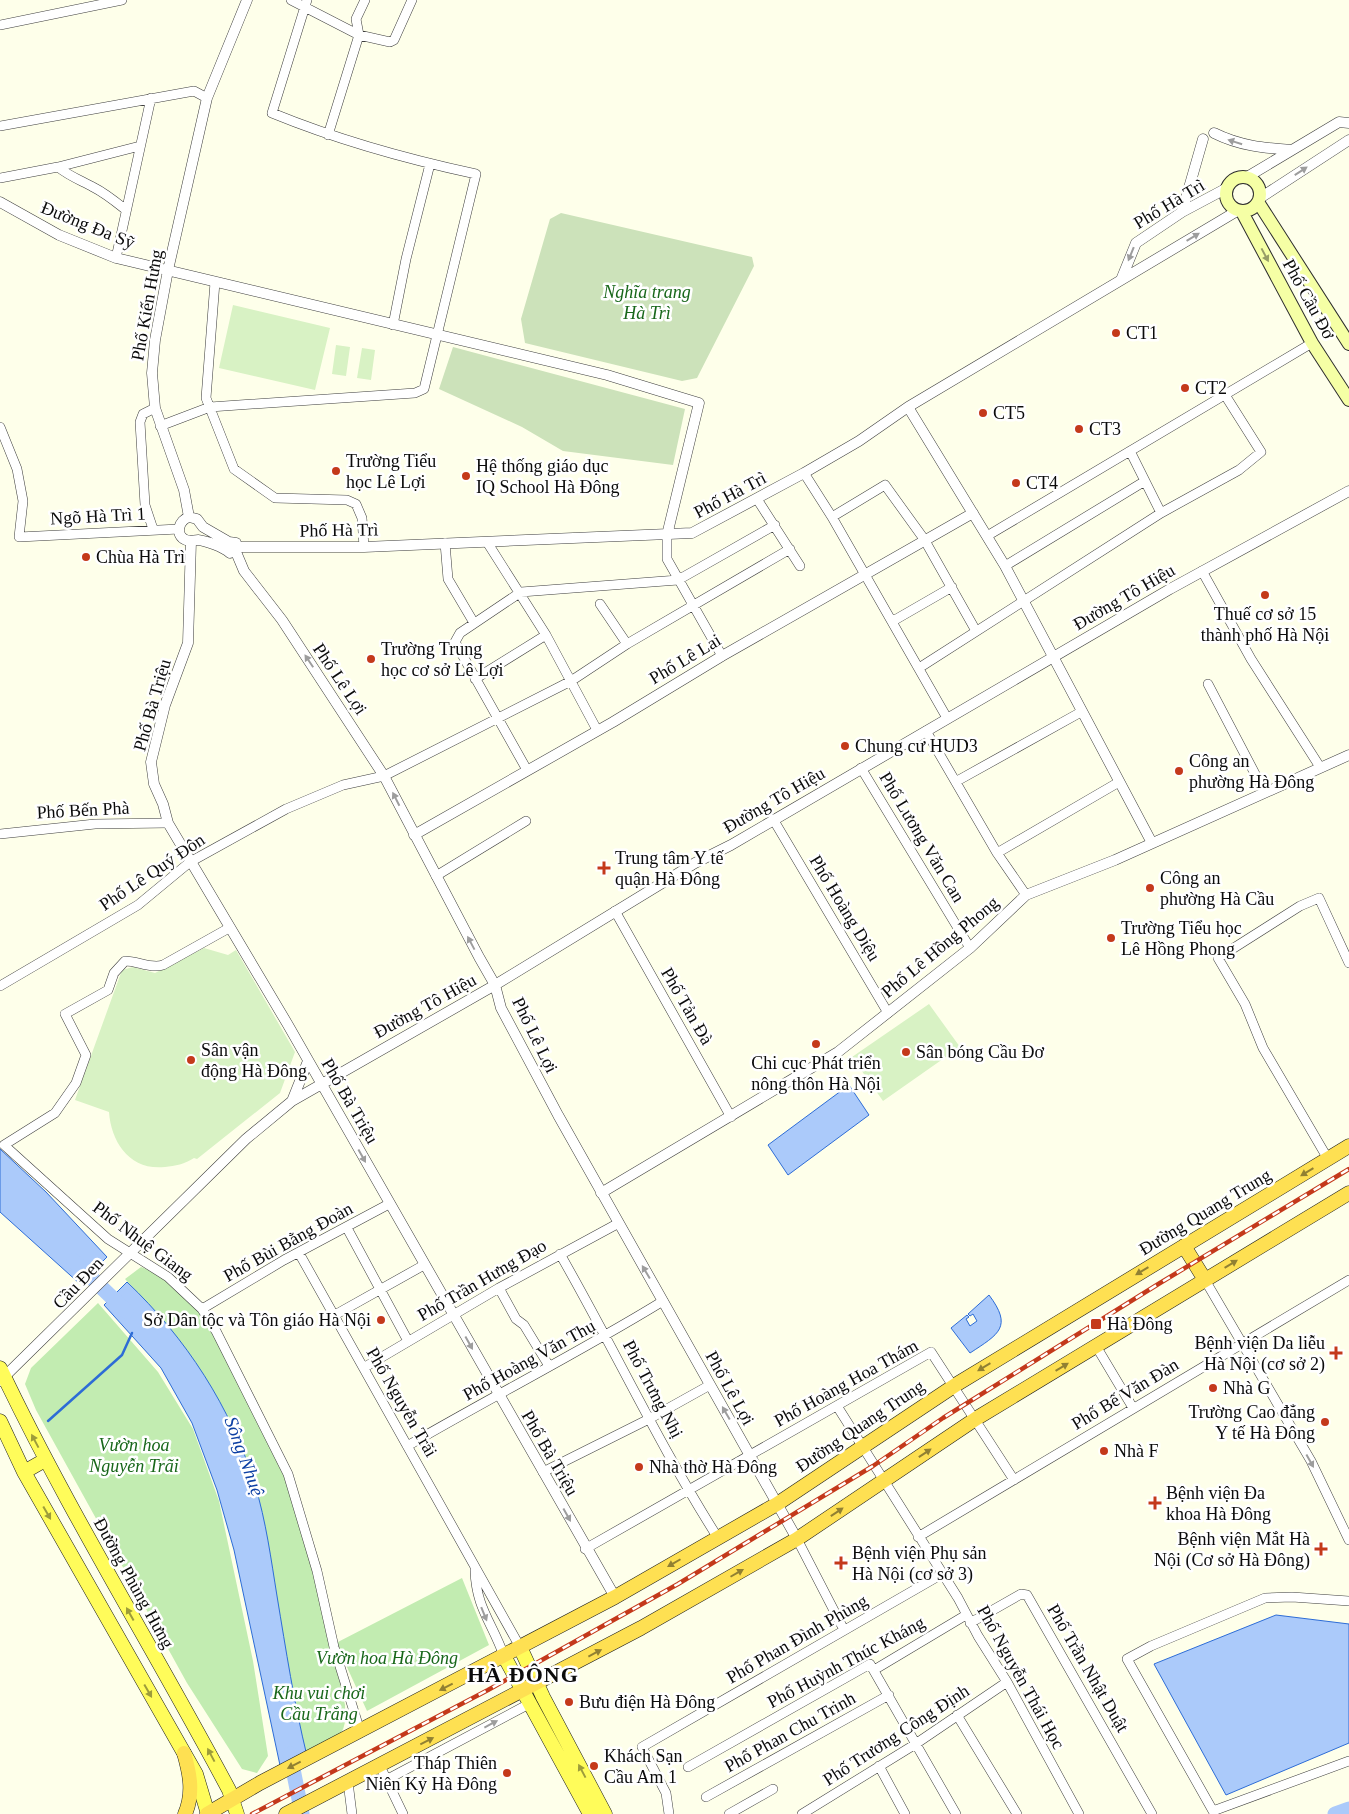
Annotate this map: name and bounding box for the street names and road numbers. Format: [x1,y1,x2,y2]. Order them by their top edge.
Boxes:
street label: Phố Hà Trì [1130,175,1208,233]
street label: Đường Đa Sỹ [38,197,138,253]
street label: Phố Kiến Hưng [127,248,167,362]
street label: Phố Cầu Đơ [1279,255,1339,343]
street label: Phố Hà Trì [690,468,770,522]
street label: Ngõ Hà Trì 1 [50,504,146,528]
street label: Phố Hà Trì [299,519,379,541]
street label: Đường Tô Hiệu [1070,560,1178,634]
street label: Phố Lê Lai [646,630,724,688]
street label: Phố Lê Lợi [309,640,371,718]
street label: Phố Bà Triệu [129,657,175,753]
street label: Đường Tô Hiệu [720,763,828,837]
street label: Phố Lương Văn Can [875,768,969,906]
street label: Phố Bến Phà [36,798,130,822]
street label: Phố Lê Quý Đôn [96,829,208,915]
street label: Phố Hoàng Diệu [806,851,884,965]
street label: Phố Lê Hồng Phong [877,892,1003,1002]
street label: Phố Tản Đà [657,964,717,1048]
street label: Đường Tô Hiệu [370,970,480,1042]
street label: Phố Lê Lợi [508,994,562,1076]
street label: Phố Bà Triệu [318,1055,382,1147]
street label: Đường Quang Trung [1135,1165,1275,1259]
street label: Phố Nhuệ Giang [89,1197,197,1285]
street label: Phố Bùi Bằng Đoàn [220,1198,356,1286]
street label: Phố Trần Hưng Đạo [414,1235,550,1325]
street label: Cầu Đen [49,1253,107,1313]
street label: Phố Hoàng Văn Thụ [459,1315,599,1405]
street label: Phố Hoàng Hoa Thám [771,1335,921,1431]
street label: Phố Trưng Nhị [619,1337,687,1441]
street label: Phố Nguyễn Trãi [363,1344,441,1460]
street label: Phố Lê Lợi [701,1348,759,1428]
street label: Phố Bế Văn Đàn [1068,1354,1182,1434]
street label: Đường Quang Trung [792,1376,928,1476]
street label: Phố Bà Triệu [518,1407,582,1499]
street label: Đường Phùng Hưng [90,1514,178,1652]
street label: Phố Phan Đình Phùng [723,1590,871,1688]
street label: Phố Trần Nhật Duật [1043,1600,1133,1736]
street label: Phố Nguyễn Thái Học [973,1602,1069,1752]
street label: Phố Huỳnh Thúc Kháng [764,1612,928,1712]
street label: Phố Trương Công Định [819,1680,973,1790]
street label: Phố Phan Chu Trinh [721,1688,859,1776]

